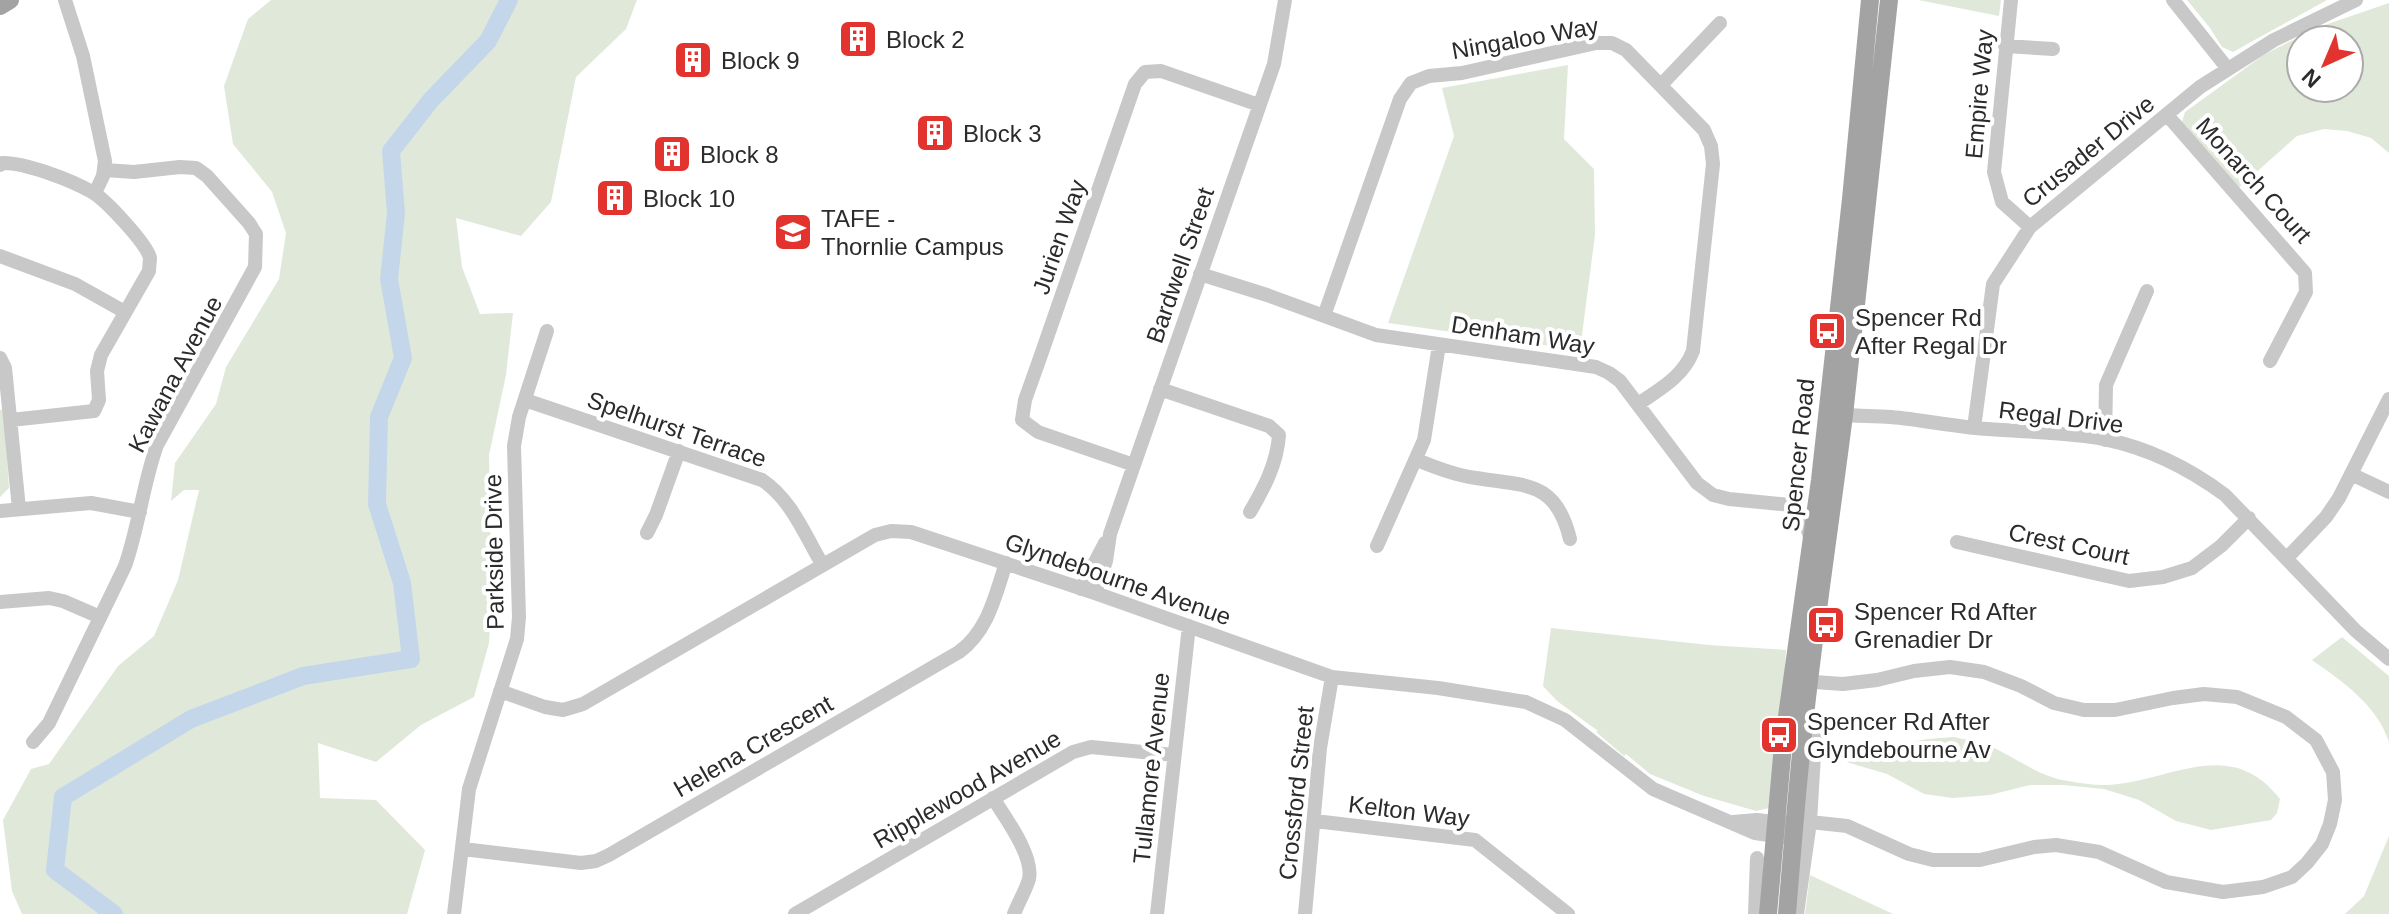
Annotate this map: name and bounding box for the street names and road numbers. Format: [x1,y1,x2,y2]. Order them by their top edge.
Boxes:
street label: Ningaloo Way [1450,12,1600,64]
street label: Empire Way [1960,28,1998,160]
street label: Crusader Drive [2017,90,2159,212]
street label: Monarch Court [2191,112,2317,248]
street label: Jurien Way [1027,176,1091,298]
street label: Bardwell Street [1141,183,1219,346]
street label: Kawana Avenue [122,291,228,457]
street label: Denham Way [1450,310,1596,360]
street label: Spencer Road [1777,377,1819,533]
street label: Spelhurst Terrace [584,386,770,472]
street label: Regal Drive [1997,396,2125,438]
street label: Parkside Drive [479,474,509,630]
street label: Crest Court [2006,518,2132,570]
street label: Glyndebourne Avenue [1002,528,1234,630]
street label: Tullamore Avenue [1128,671,1174,865]
street label: Helena Crescent [669,689,837,802]
street label: Crossford Street [1273,704,1319,881]
street label: Ripplewood Avenue [869,724,1065,854]
street label: Kelton Way [1347,790,1471,832]

